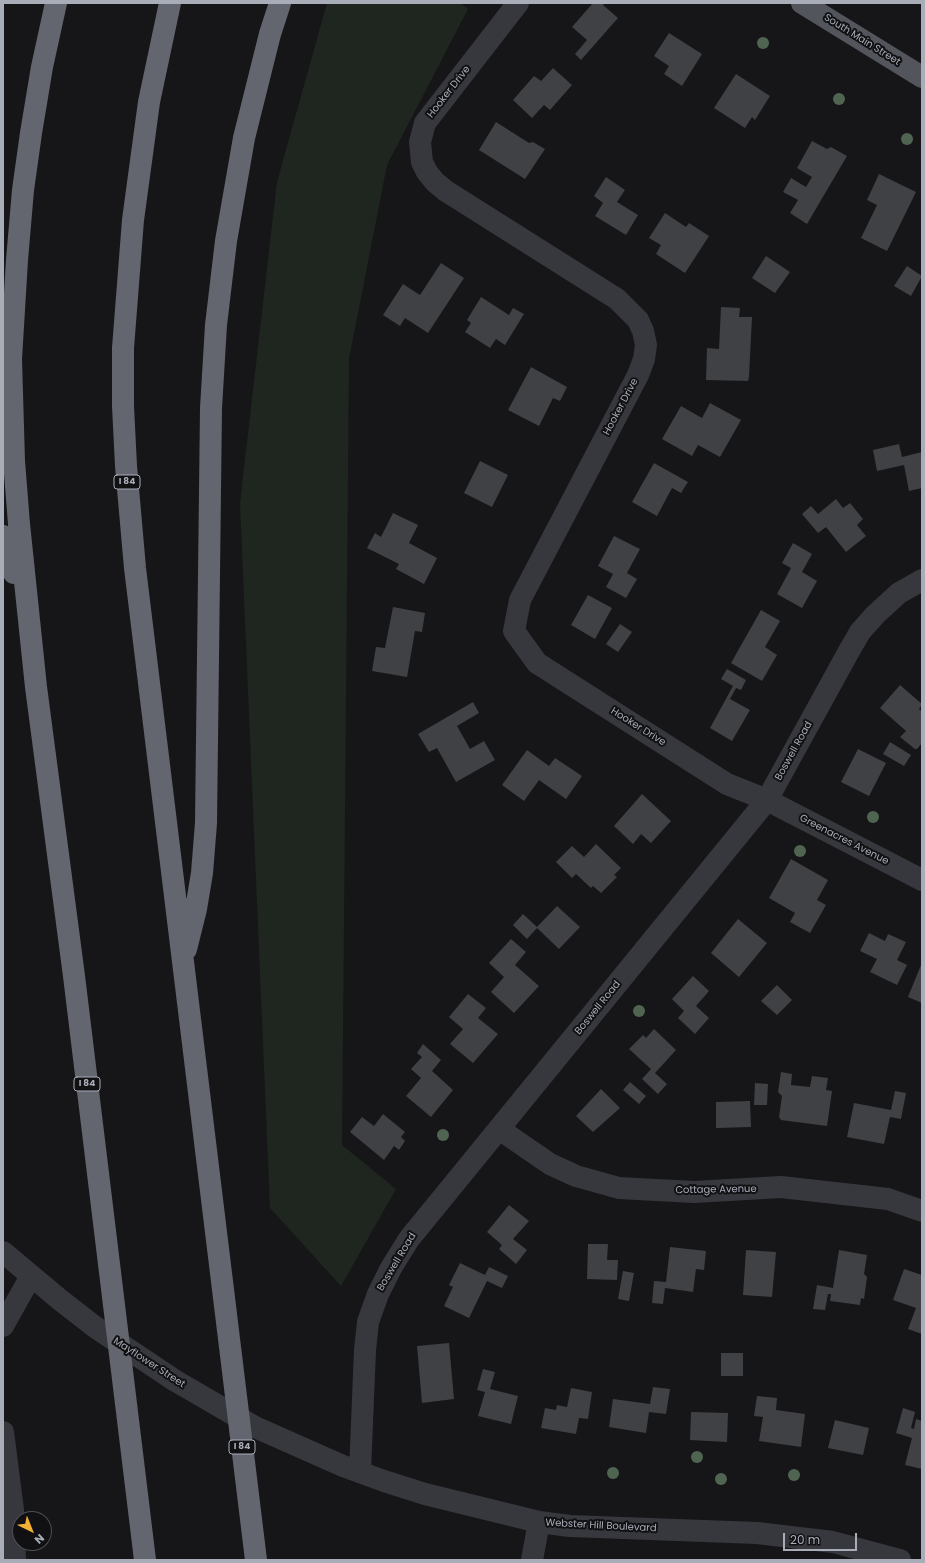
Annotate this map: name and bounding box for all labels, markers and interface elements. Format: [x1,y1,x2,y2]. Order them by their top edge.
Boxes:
street label: South Main Street [822,12,902,68]
street label: Hooker Drive [425,64,473,120]
street label: Hooker Drive [601,377,641,437]
road number: I 84 [114,475,140,489]
street label: Hooker Drive [608,705,668,749]
street label: Boswell Road [773,719,815,783]
street label: Greenacres Avenue [797,812,891,868]
street label: Boswell Road [573,979,623,1037]
road number: I 84 [74,1077,100,1091]
street label: Cottage Avenue [675,1183,757,1197]
street label: Boswell Road [375,1231,419,1293]
street label: Mayflower Street [111,1335,187,1391]
road number: I 84 [229,1440,255,1454]
north arrow [12,1511,52,1551]
street label: Webster Hill Boulevard [545,1517,657,1535]
scale bar [785,1525,859,1551]
text: N [31,1530,48,1548]
text: 20 m [790,1531,820,1548]

